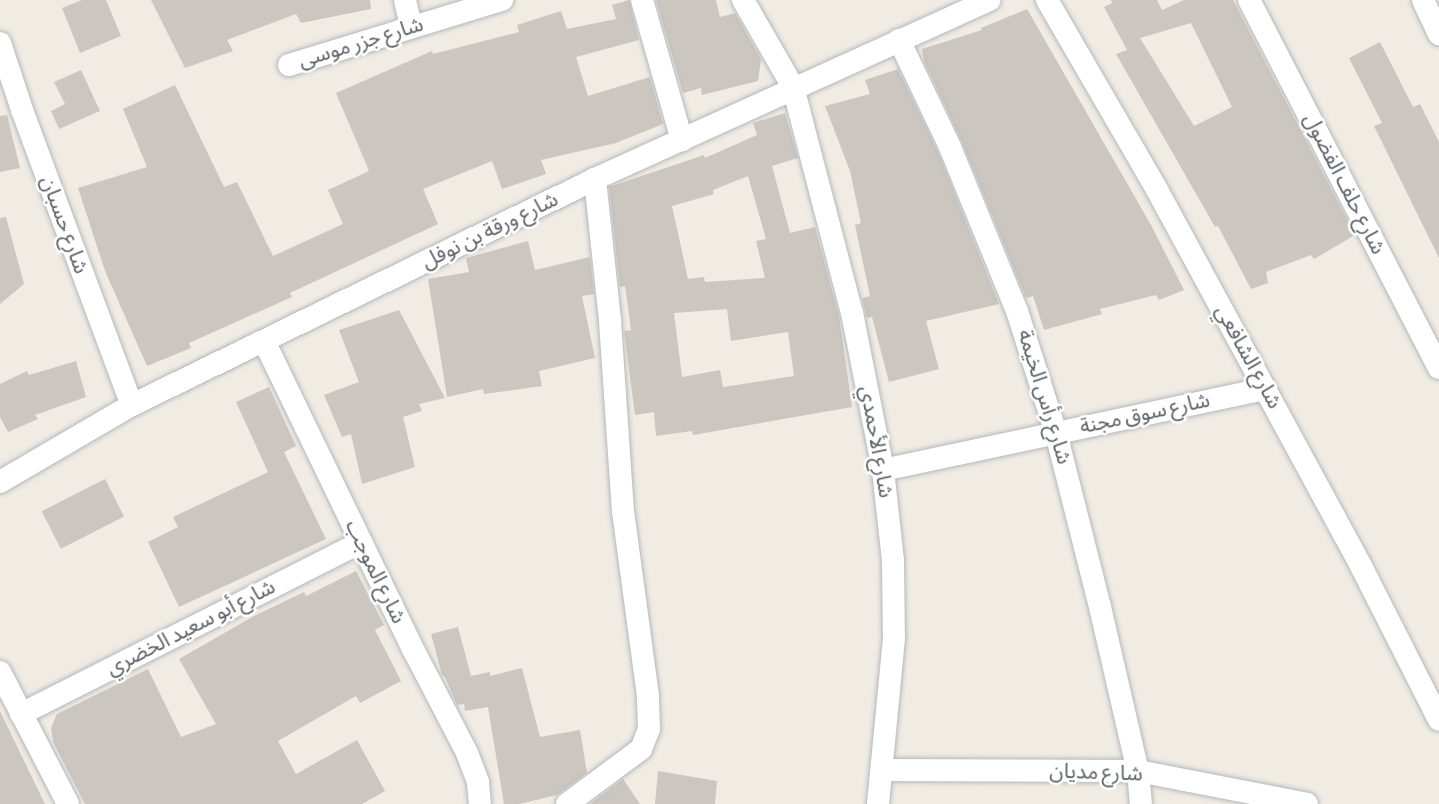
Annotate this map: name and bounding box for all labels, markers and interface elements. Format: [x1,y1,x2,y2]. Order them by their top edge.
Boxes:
street label: شارع جزر موسى [296,12,426,74]
street label: شارع حلف الفضول [1298,109,1390,259]
street label: شارع حسبان [35,173,93,277]
street label: شارع ورقة بن نوفل [418,187,562,275]
street label: شارع الشافعي [1209,301,1287,413]
street label: شارع رأس الخيمة [1012,327,1076,467]
street label: شارع الأحمدي [854,384,898,500]
street label: شارع سوق مجنة [1078,388,1212,440]
street label: شارع الموجب [339,516,411,628]
street label: شارع أبو سعيد الخضري [102,574,280,682]
street label: شارع مديان [1049,759,1143,787]

